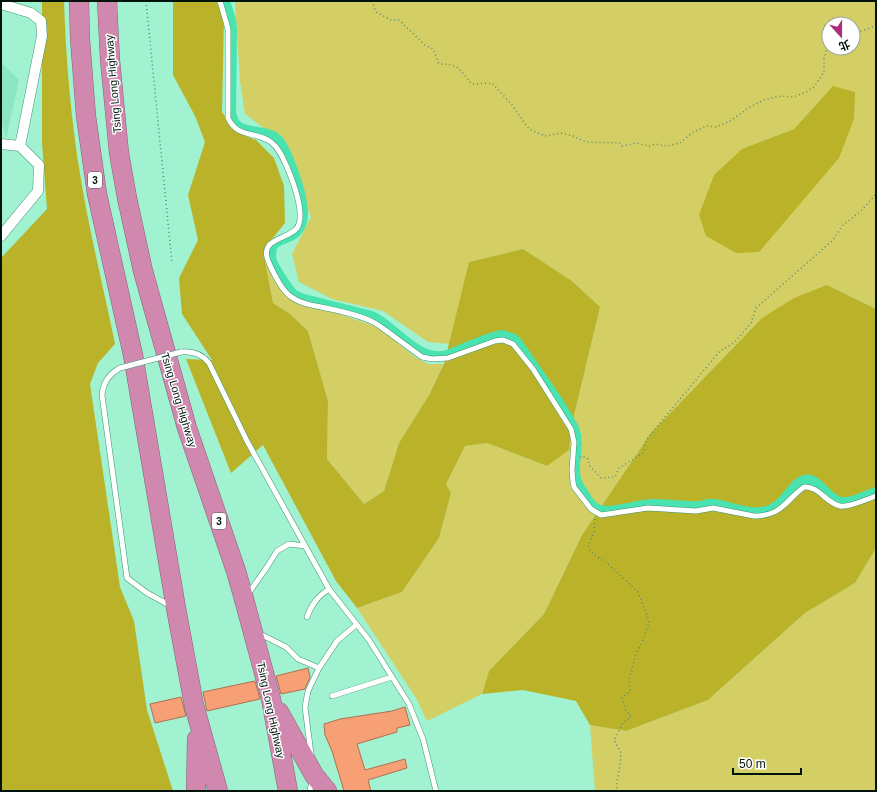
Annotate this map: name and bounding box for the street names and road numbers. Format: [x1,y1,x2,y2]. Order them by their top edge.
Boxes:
street label: Tsing Long Highway [103,34,123,134]
road number: 3 [88,172,102,188]
street label: Tsing Long Highway [159,351,199,449]
road number: 3 [212,513,226,529]
street label: Tsing Long Highway [255,661,287,760]

